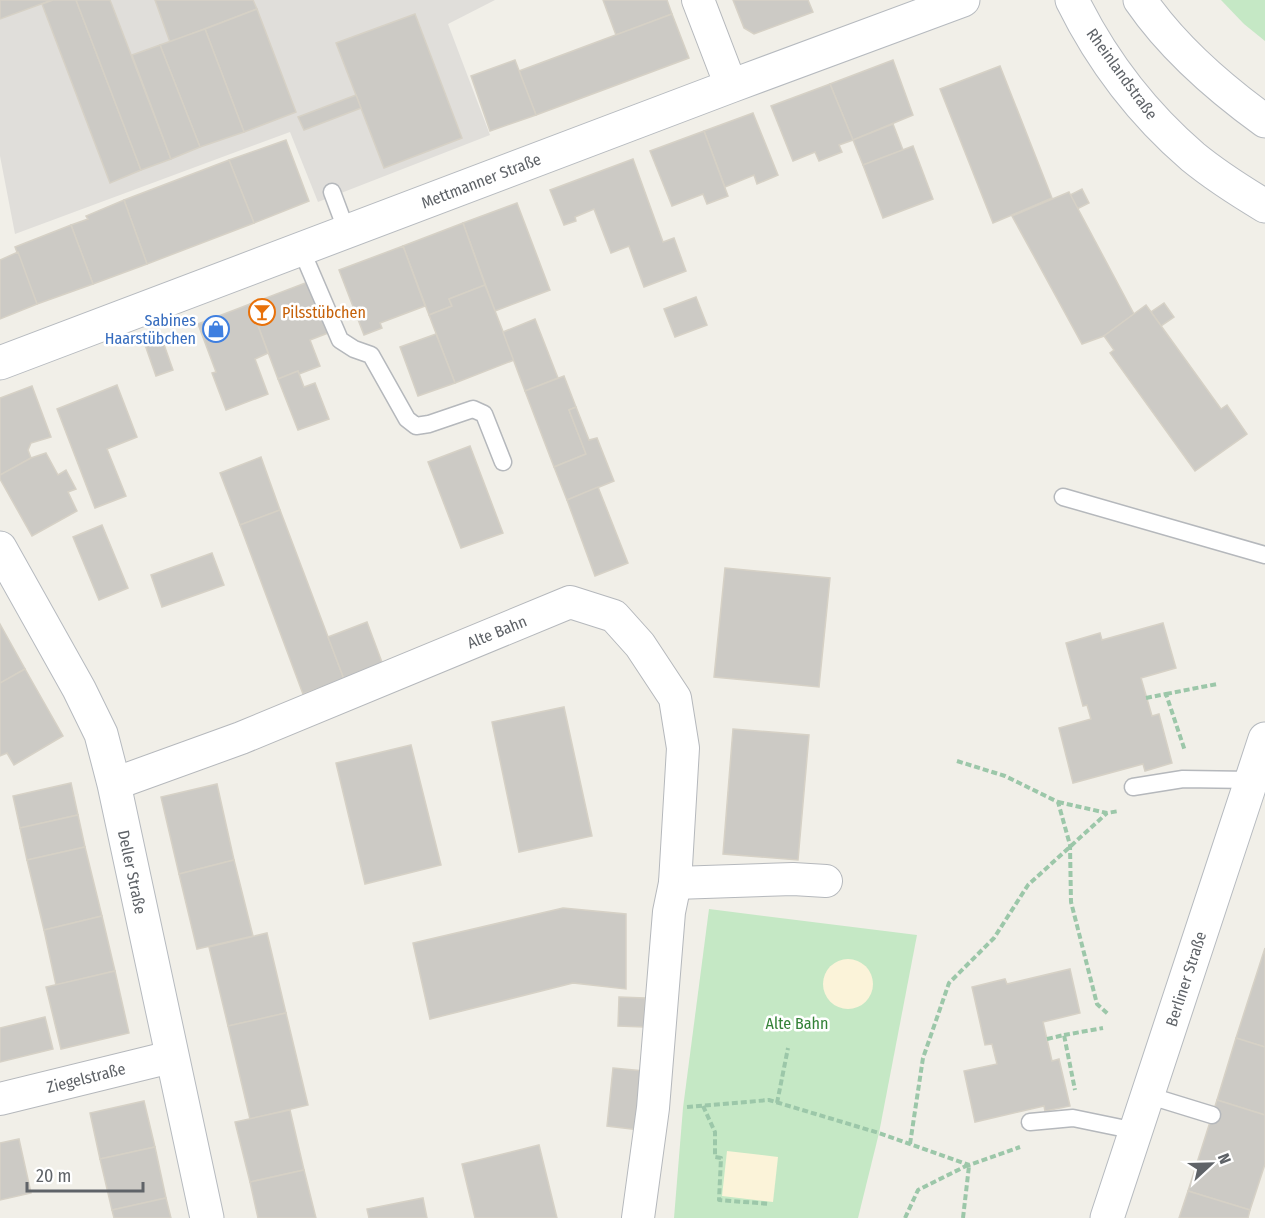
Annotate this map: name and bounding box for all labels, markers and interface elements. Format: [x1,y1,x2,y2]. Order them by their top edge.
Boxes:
street label: Rheinlandstraße [1083,25,1161,123]
street label: Mettmanner Straße [419,149,544,213]
bar icon: Pilsstübchen [247,297,277,327]
place label: Pilsstübchen [282,303,366,322]
place label: Sabines Haarstübchen [105,311,196,348]
shop icon: Sabines Haarstübchen [201,314,231,344]
street label: Alte Bahn [464,611,530,653]
street label: Deller Straße [114,828,150,916]
street label: Berliner Straße [1162,929,1210,1029]
park label: Alte Bahn [766,1014,828,1033]
street label: Ziegelstraße [45,1059,127,1097]
north arrow [1181,1134,1241,1194]
text: N [1214,1151,1235,1167]
scale bar [27,1155,142,1193]
text: 20 m [36,1165,71,1187]

